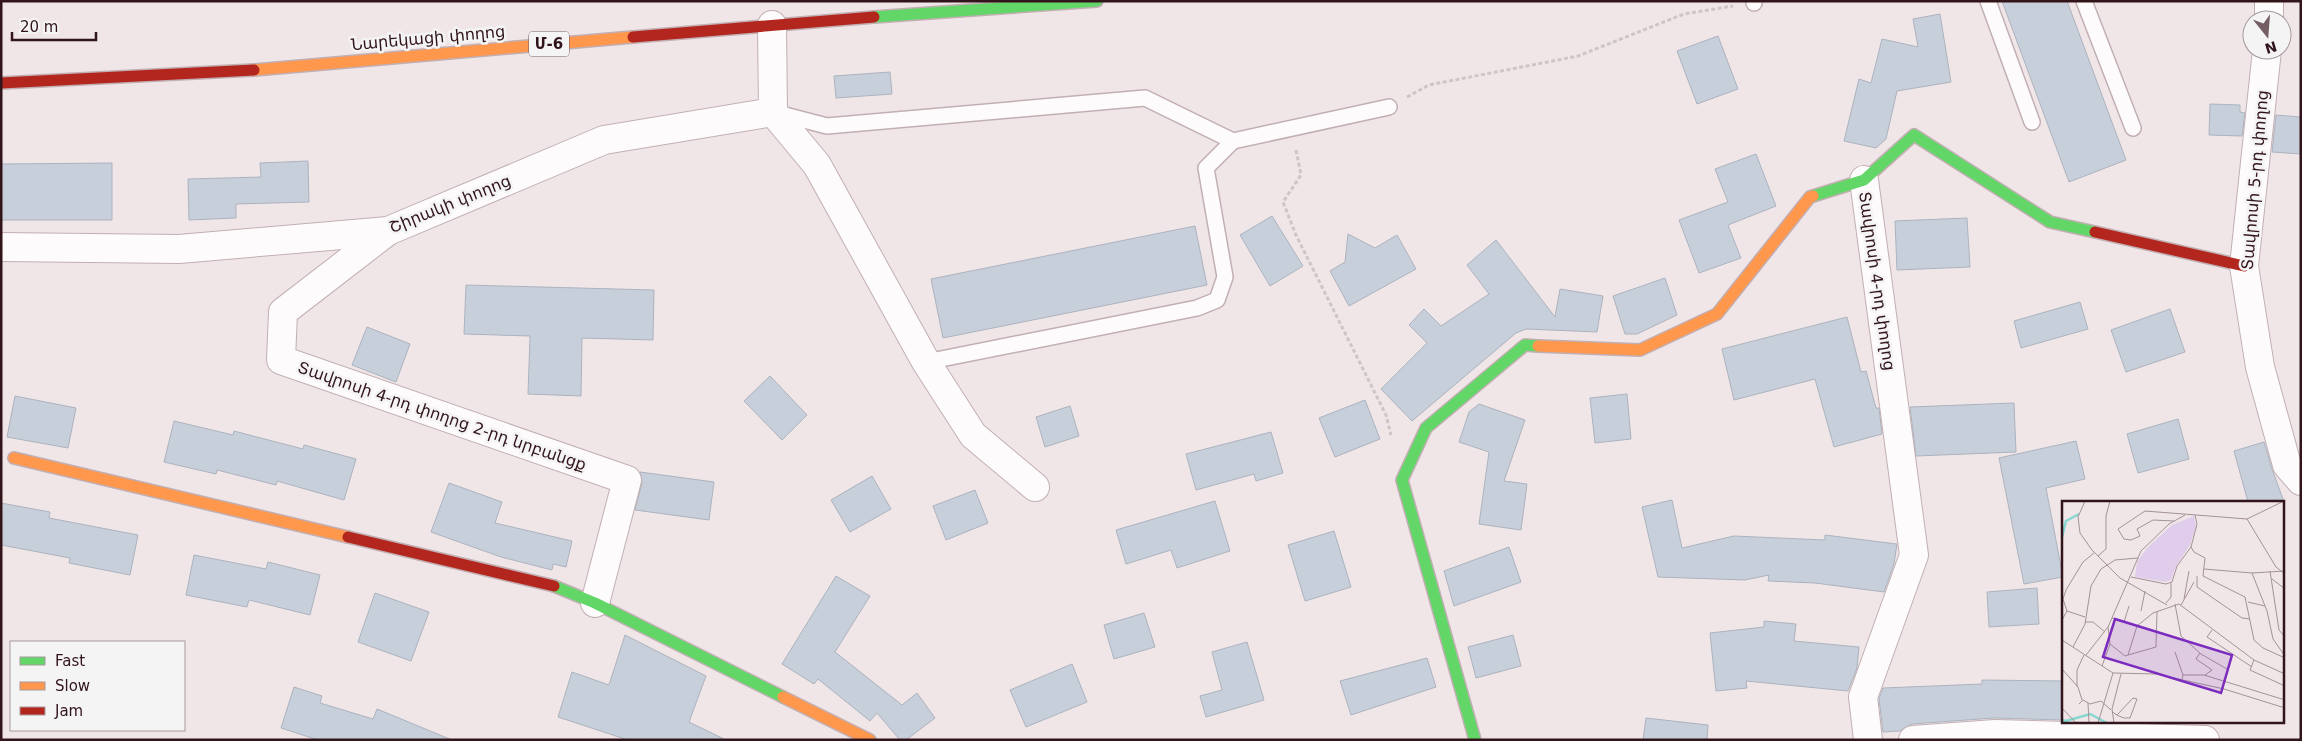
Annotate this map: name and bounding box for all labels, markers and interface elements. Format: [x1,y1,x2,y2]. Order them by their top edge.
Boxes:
scale bar [12,10,96,42]
north arrow [2242,10,2292,60]
text: 20 m [20,18,58,36]
street label: Նարեկացի փողոց [350,22,506,54]
road number: Մ-6 [529,32,569,56]
text: N [2263,38,2279,57]
street label: Տավրոսի 5-րդ փողոց [2238,89,2272,271]
street label: Շիրակի փողոց [386,171,514,237]
street label: Տավրոսի 4-րդ փողոց [1855,190,1899,372]
street label: Տավրոսի 4-րդ փողոց 2-րդ նրբանցք [295,358,589,474]
inset map [2062,501,2284,724]
legend [10,641,185,731]
text: Fast [55,652,85,670]
text: Slow [55,677,90,695]
text: Jam [54,702,83,720]

